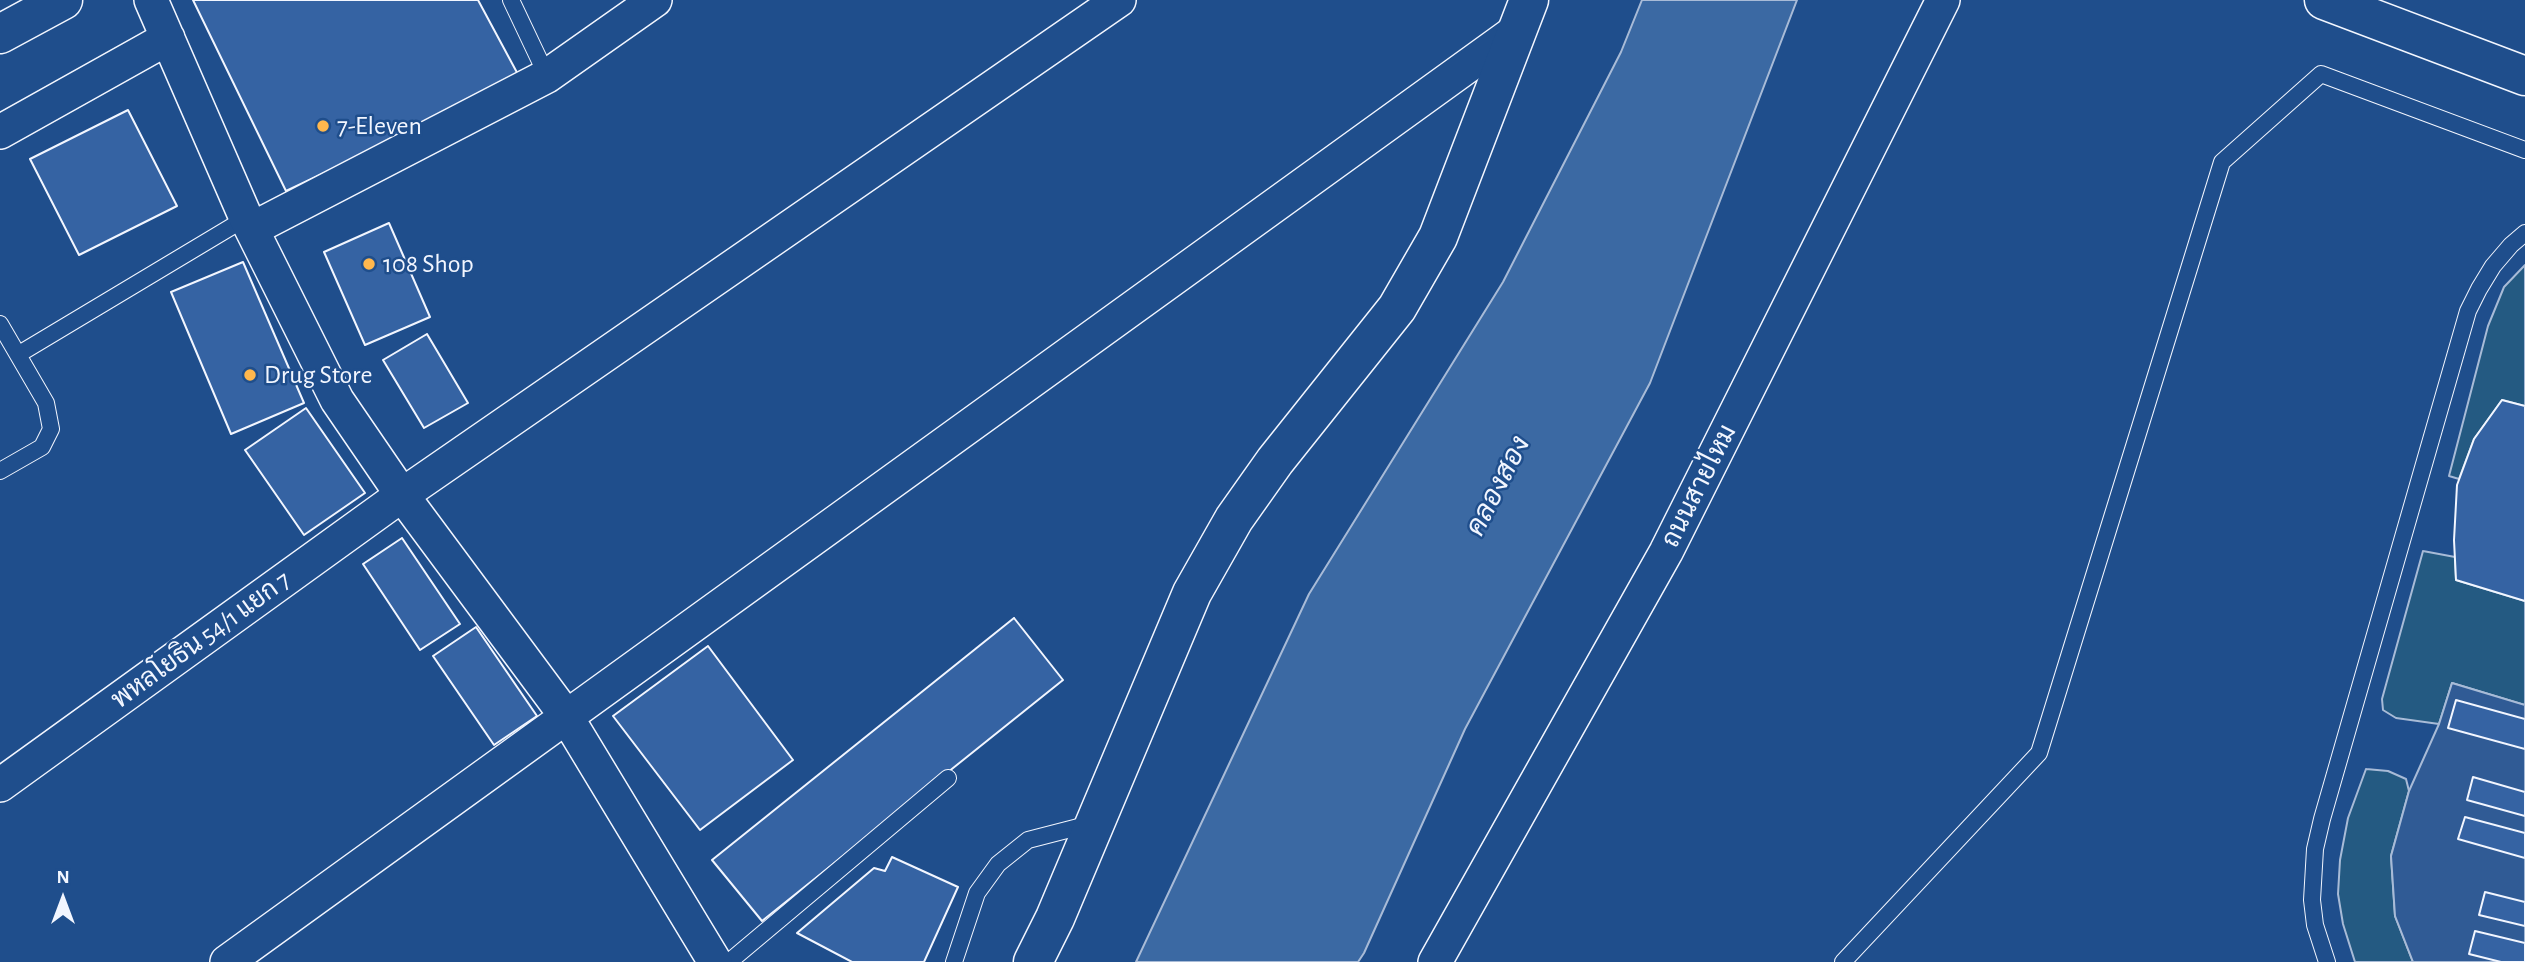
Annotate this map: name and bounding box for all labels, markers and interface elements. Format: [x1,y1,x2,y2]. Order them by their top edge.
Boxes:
place label: 7-Eleven [337,110,422,142]
marker: 7-Eleven [315,118,331,134]
place label: 108 Shop [383,248,474,280]
marker: 108 Shop [361,256,377,272]
place label: Drug Store [264,359,372,391]
marker: Drug Store [242,367,258,383]
street label: ถนนสายไหม [1655,419,1743,553]
water label: คลองสอง [1459,430,1537,542]
street label: พหลโยธิน 54/1 แยก 7 [105,564,297,716]
north arrow [28,864,98,934]
text: N [56,868,70,887]

